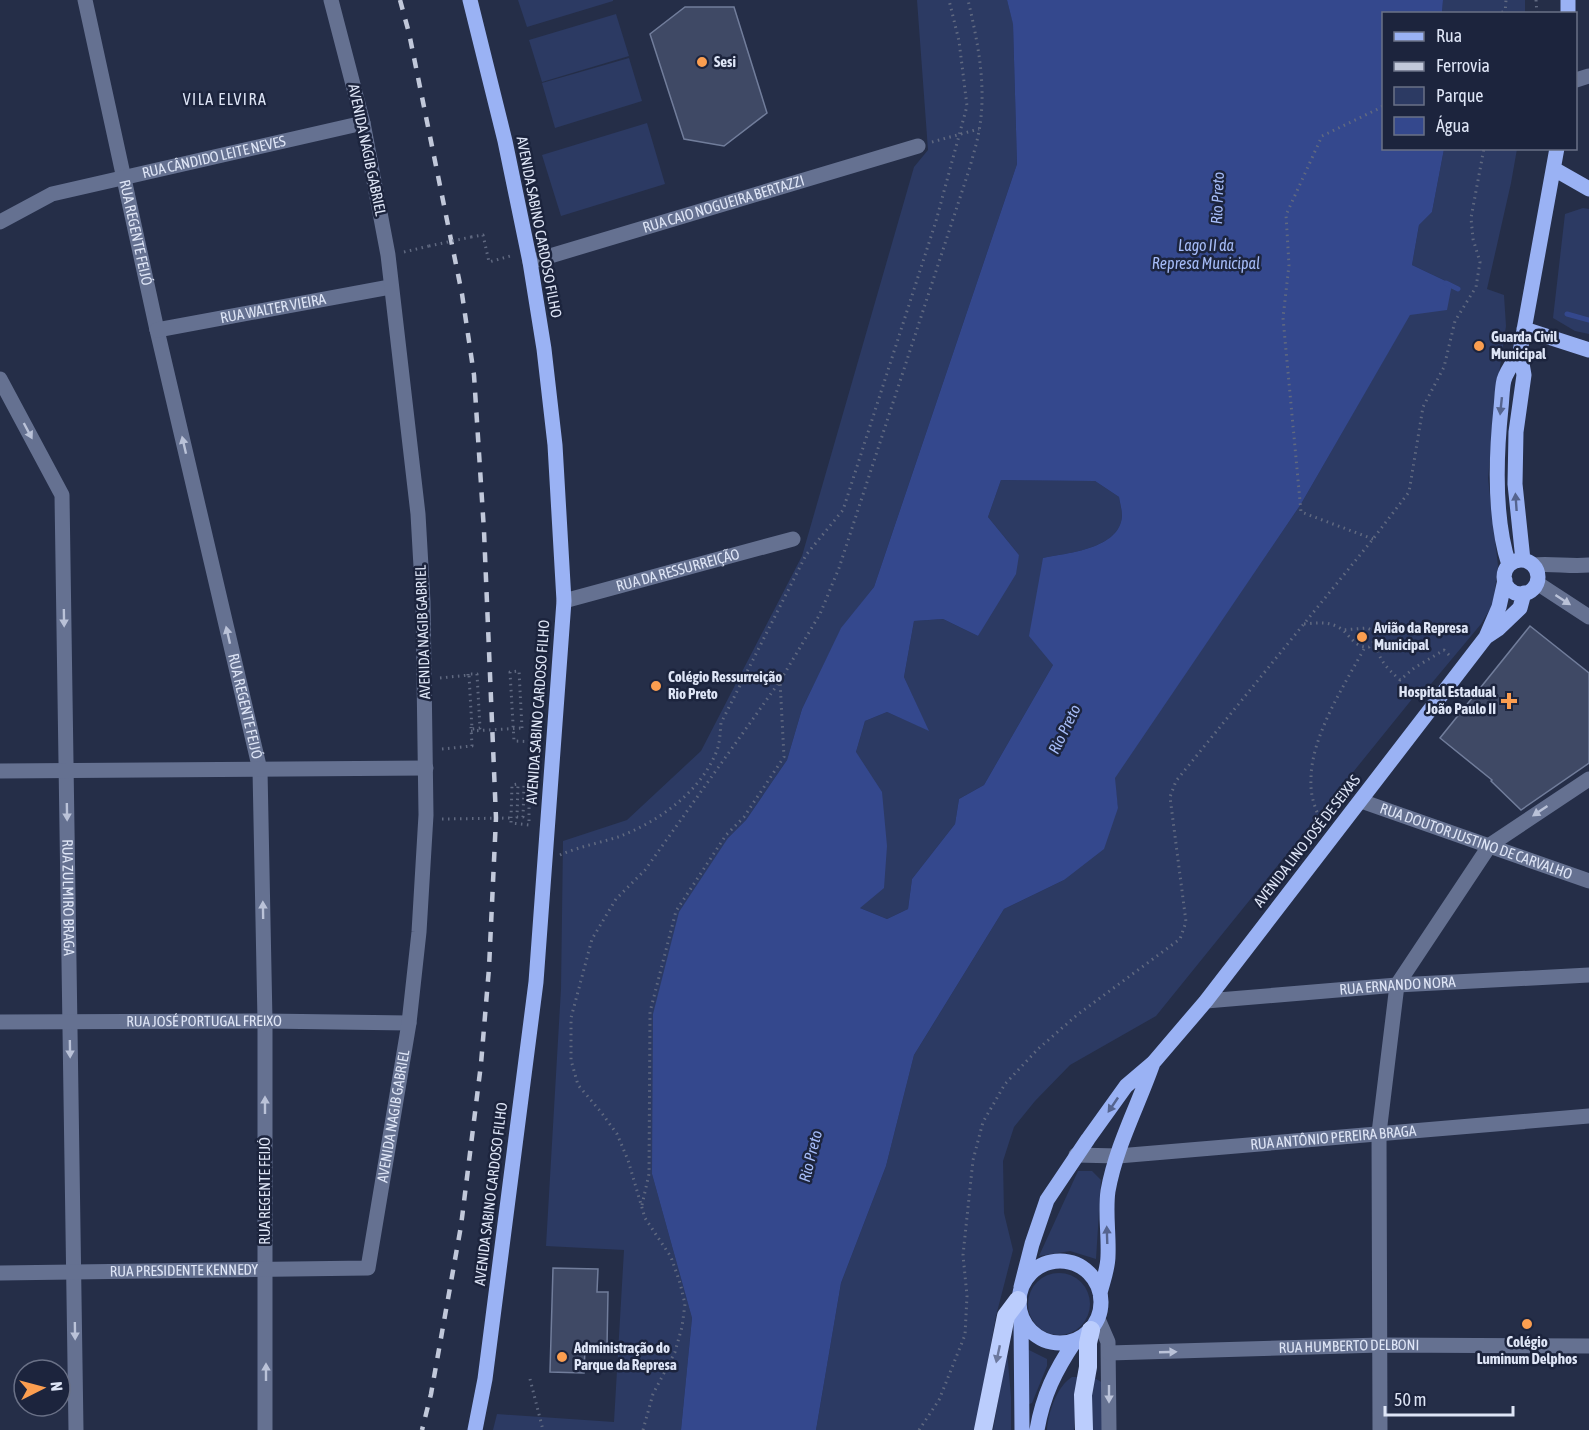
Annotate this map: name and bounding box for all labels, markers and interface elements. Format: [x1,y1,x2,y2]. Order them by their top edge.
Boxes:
legend [1382,12,1577,150]
text: Rua [1436,25,1462,46]
place label: Sesi [714,53,736,70]
marker: Sesi [695,55,709,69]
text: Ferrovia [1436,55,1490,76]
street label: AVENIDA NAGIB GABRIEL [345,82,390,218]
text: Parque [1436,85,1484,106]
district label: VILA ELVIRA [183,90,267,108]
text: Água [1436,115,1470,136]
street label: RUA CÂNDIDO LEITE NEVES [140,132,287,181]
street label: AVENIDA SABINO CARDOSO FILHO [514,135,565,319]
street label: RUA CAIO NOGUEIRA BERTAZZI [641,171,806,236]
water label: Rio Preto [1207,171,1227,225]
street label: RUA REGENTE FEIJÓ [116,178,156,287]
water label: Lago II da Represa Municipal [1152,236,1260,273]
street label: RUA WALTER VIEIRA [219,290,328,326]
place label: Guarda Civil Municipal [1491,328,1559,362]
marker: Guarda Civil Municipal [1472,339,1486,353]
one-way arrow [1497,396,1506,415]
one-way arrow [22,422,32,440]
one-way arrow [178,436,188,454]
one-way arrow [1511,492,1521,511]
street label: RUA DA RESSURREIÇÃO [614,545,742,594]
street label: AVENIDA NAGIB GABRIEL [412,564,433,699]
one-way arrow [1555,594,1571,605]
one-way arrow [59,608,69,627]
street label: AVENIDA SABINO CARDOSO FILHO [523,619,552,805]
place label: Avião da Represa Municipal [1373,619,1468,653]
one-way arrow [223,626,233,644]
marker: Avião da Represa Municipal [1355,630,1369,644]
street label: RUA REGENTE FEIJÓ [225,652,266,761]
place label: Colégio Ressurreição Rio Preto [668,668,782,702]
marker: Colégio Ressurreição Rio Preto [649,679,663,693]
place label: Hospital Estadual João Paulo II [1399,683,1497,717]
marker: Hospital Estadual João Paulo II [1500,692,1518,710]
water label: Rio Preto [1044,701,1084,757]
street label: AVENIDA LINO JOSÉ DE SEIXAS [1250,771,1363,910]
street label: RUA DOUTOR JUSTINO DE CARVALHO [1378,799,1575,883]
one-way arrow [62,803,72,822]
one-way arrow [1533,805,1549,817]
street label: RUA ZULMIRO BRAGA [59,839,78,956]
one-way arrow [258,901,267,920]
street label: RUA ERNANDO NORA [1339,973,1457,998]
street label: RUA JOSÉ PORTUGAL FREIXO [126,1012,282,1030]
one-way arrow [66,1040,75,1059]
street label: AVENIDA NAGIB GABRIEL [373,1048,412,1184]
one-way arrow [260,1096,270,1115]
one-way arrow [1107,1097,1119,1113]
street label: AVENIDA SABINO CARDOSO FILHO [471,1101,510,1287]
street label: RUA ANTÔNIO PEREIRA BRAGA [1250,1122,1417,1153]
water label: Rio Preto [795,1128,825,1184]
street label: RUA REGENTE FEIJÓ [256,1137,273,1245]
one-way arrow [1103,1225,1112,1244]
street label: RUA PRESIDENTE KENNEDY [110,1260,259,1280]
marker: Colégio Luminum Delphos [1520,1317,1534,1331]
one-way arrow [70,1322,80,1341]
place label: Colégio Luminum Delphos [1477,1333,1578,1367]
street label: RUA HUMBERTO DELBONI [1278,1336,1419,1356]
place label: Administração do Parque da Represa [573,1339,677,1373]
one-way arrow [993,1345,1003,1363]
one-way arrow [1158,1347,1177,1356]
marker: Administração do Parque da Represa [555,1350,569,1364]
north arrow [12,1358,72,1418]
one-way arrow [261,1362,270,1381]
scale bar [1385,1379,1512,1417]
text: N [47,1381,66,1392]
one-way arrow [1104,1385,1114,1404]
text: 50 m [1394,1389,1426,1410]

